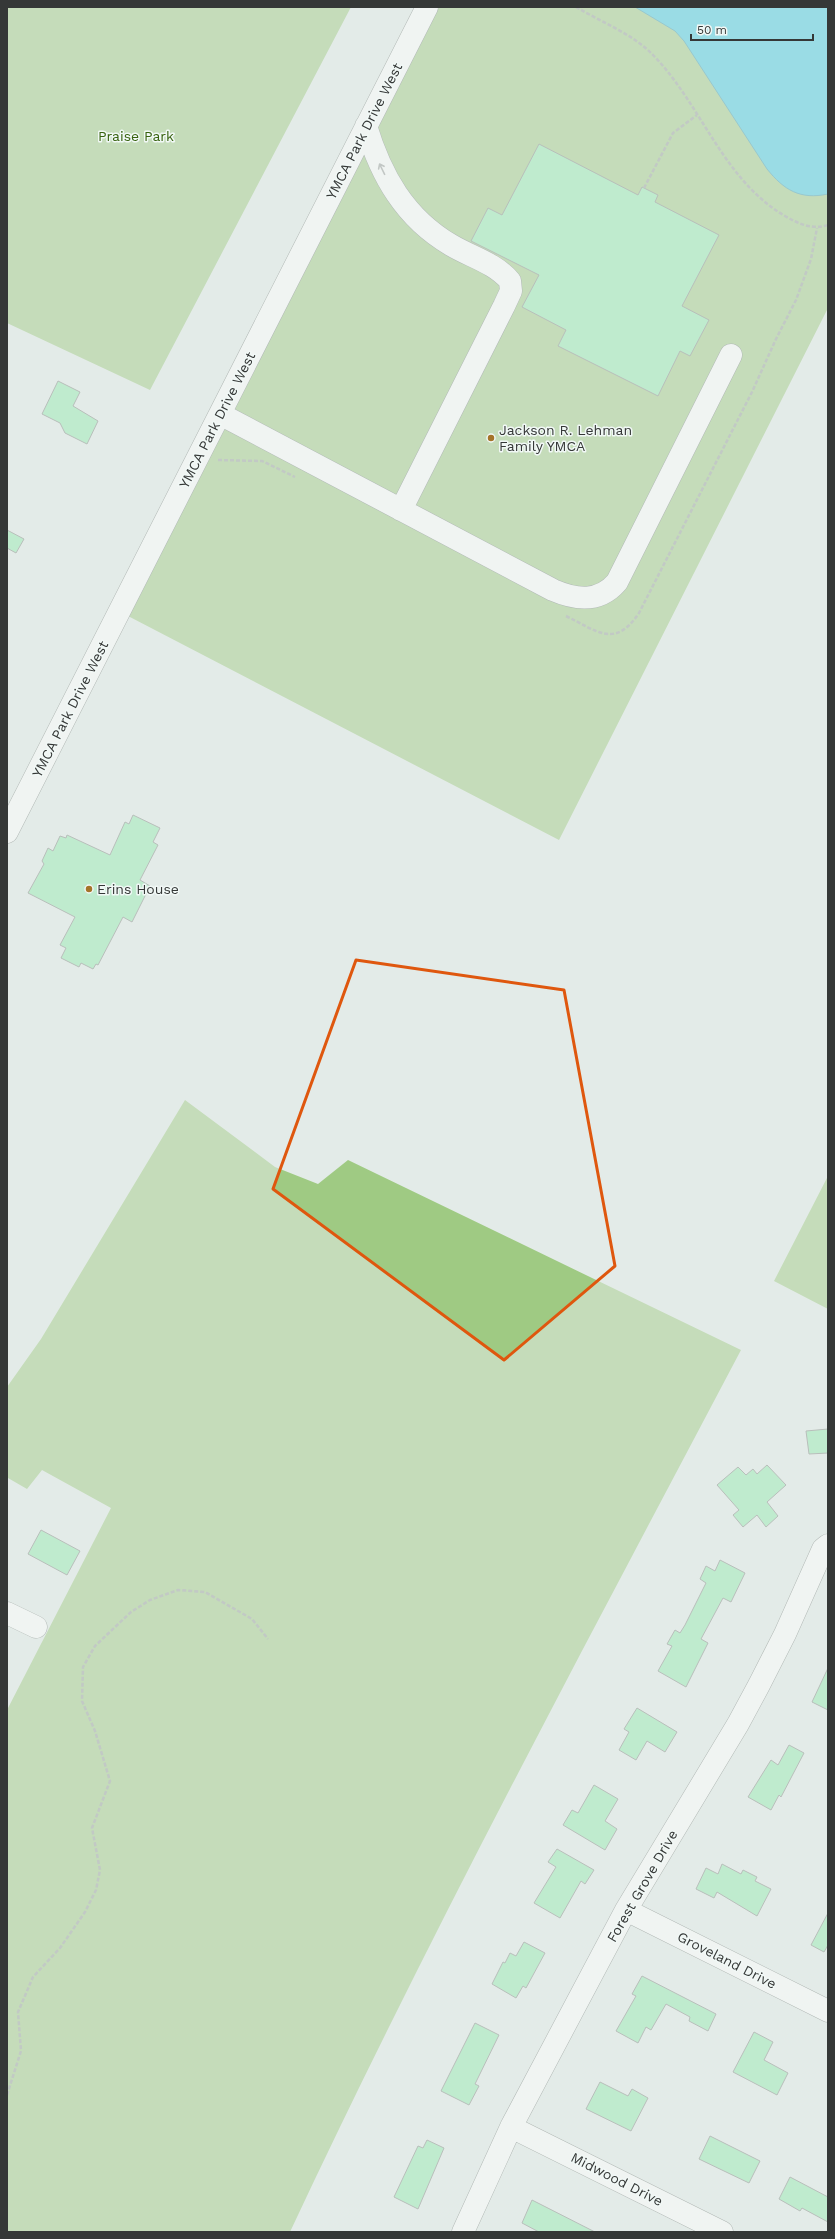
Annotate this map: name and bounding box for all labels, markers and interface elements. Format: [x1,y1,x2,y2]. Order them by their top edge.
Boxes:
scale bar [691,16,813,42]
text: 50 m [697,23,727,37]
street label: YMCA Park Drive West [323,60,405,202]
park label: Praise Park [98,128,174,144]
one-way arrow [378,163,385,175]
street label: YMCA Park Drive West [176,349,258,491]
place label: Jackson R. Lehman Family YMCA [499,422,632,454]
marker: Jackson R. Lehman Family YMCA [486,433,496,443]
street label: YMCA Park Drive West [29,638,111,780]
place label: Erins House [97,881,179,897]
marker: Erins House [84,884,94,894]
street label: Forest Grove Drive [603,1827,681,1945]
street label: Groveland Drive [675,1928,779,1992]
street label: Midwood Drive [568,2149,666,2209]

